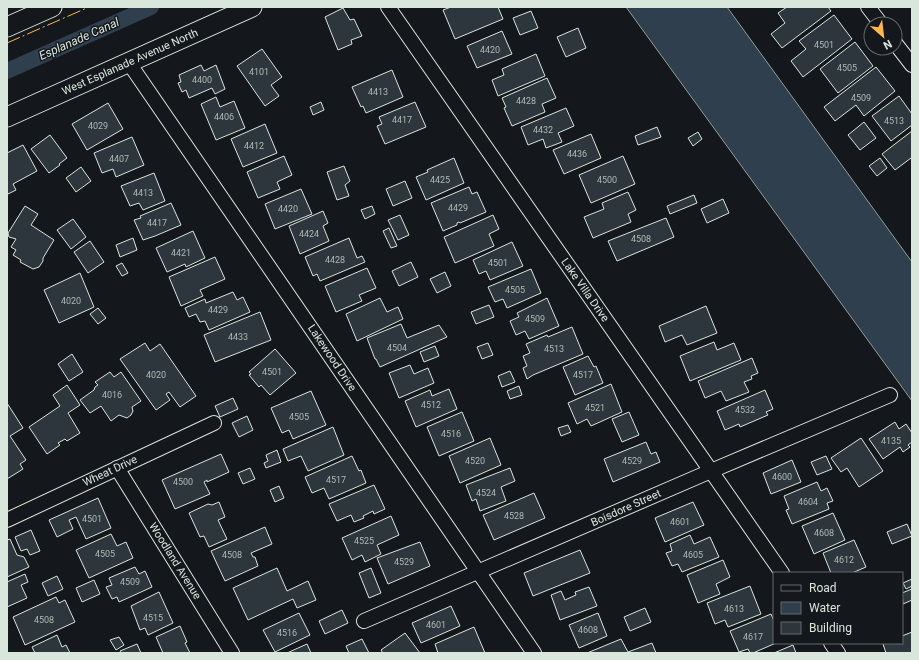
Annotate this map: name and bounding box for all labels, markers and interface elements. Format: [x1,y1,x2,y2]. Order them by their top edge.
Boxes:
water label: Esplanade Canal [37,15,121,63]
north arrow [863,16,903,56]
street label: West Esplanade Avenue North [60,26,200,98]
text: N [881,37,894,52]
house number: 4501 [814,40,834,50]
house number: 4420 [480,45,500,55]
house number: 4505 [837,63,857,73]
house number: 4101 [249,67,269,77]
house number: 4400 [192,75,212,85]
house number: 4413 [368,87,388,97]
house number: 4509 [851,93,871,103]
house number: 4428 [516,96,536,106]
house number: 4406 [214,112,234,122]
house number: 4417 [392,115,412,125]
house number: 4513 [884,116,904,126]
house number: 4029 [88,121,108,131]
house number: 4432 [533,125,553,135]
house number: 4412 [244,141,264,151]
house number: 4436 [567,149,587,159]
house number: 4407 [109,154,129,164]
house number: 4425 [430,175,450,185]
house number: 4500 [597,175,617,185]
house number: 4413 [133,188,153,198]
house number: 4429 [448,203,468,213]
house number: 4420 [278,204,298,214]
house number: 4417 [147,218,167,228]
house number: 4424 [299,229,319,239]
house number: 4508 [631,234,651,244]
house number: 4421 [171,248,191,258]
house number: 4428 [325,255,345,265]
street label: Lake Villa Drive [558,256,612,324]
house number: 4501 [488,258,508,268]
house number: 4505 [505,285,525,295]
house number: 4020 [61,296,81,306]
house number: 4429 [208,305,228,315]
house number: 4509 [525,314,545,324]
street label: Lakewood Drive [305,322,359,394]
house number: 4433 [228,332,248,342]
house number: 4504 [387,343,407,353]
house number: 4513 [544,344,564,354]
house number: 4501 [262,367,282,377]
house number: 4020 [146,370,166,380]
house number: 4517 [573,370,593,380]
house number: 4016 [102,390,122,400]
house number: 4512 [421,400,441,410]
house number: 4521 [585,403,605,413]
house number: 4532 [735,405,755,415]
house number: 4505 [289,412,309,422]
house number: 4516 [441,429,461,439]
house number: 4135 [881,436,901,446]
street label: Wheat Drive [81,453,139,489]
house number: 4520 [465,456,485,466]
house number: 4529 [622,456,642,466]
house number: 4600 [772,472,792,482]
house number: 4517 [326,475,346,485]
house number: 4500 [173,477,193,487]
street label: Boisdore Street [589,487,663,529]
house number: 4524 [476,488,496,498]
house number: 4604 [798,497,818,507]
house number: 4528 [504,511,524,521]
house number: 4501 [82,514,102,524]
house number: 4601 [670,517,690,527]
street label: Woodland Avenue [146,520,204,602]
house number: 4608 [814,528,834,538]
house number: 4525 [354,536,374,546]
house number: 4505 [95,549,115,559]
house number: 4508 [222,550,242,560]
house number: 4605 [683,550,703,560]
house number: 4612 [834,555,854,565]
house number: 4529 [394,557,414,567]
legend [773,572,903,644]
house number: 4509 [120,577,140,587]
text: Road [809,581,837,595]
text: Water [809,601,840,615]
house number: 4613 [724,604,744,614]
house number: 4515 [143,613,163,623]
house number: 4508 [34,615,54,625]
house number: 4601 [426,620,446,630]
text: Building [809,621,852,635]
house number: 4608 [578,625,598,635]
house number: 4516 [277,628,297,638]
house number: 4617 [743,632,763,642]

